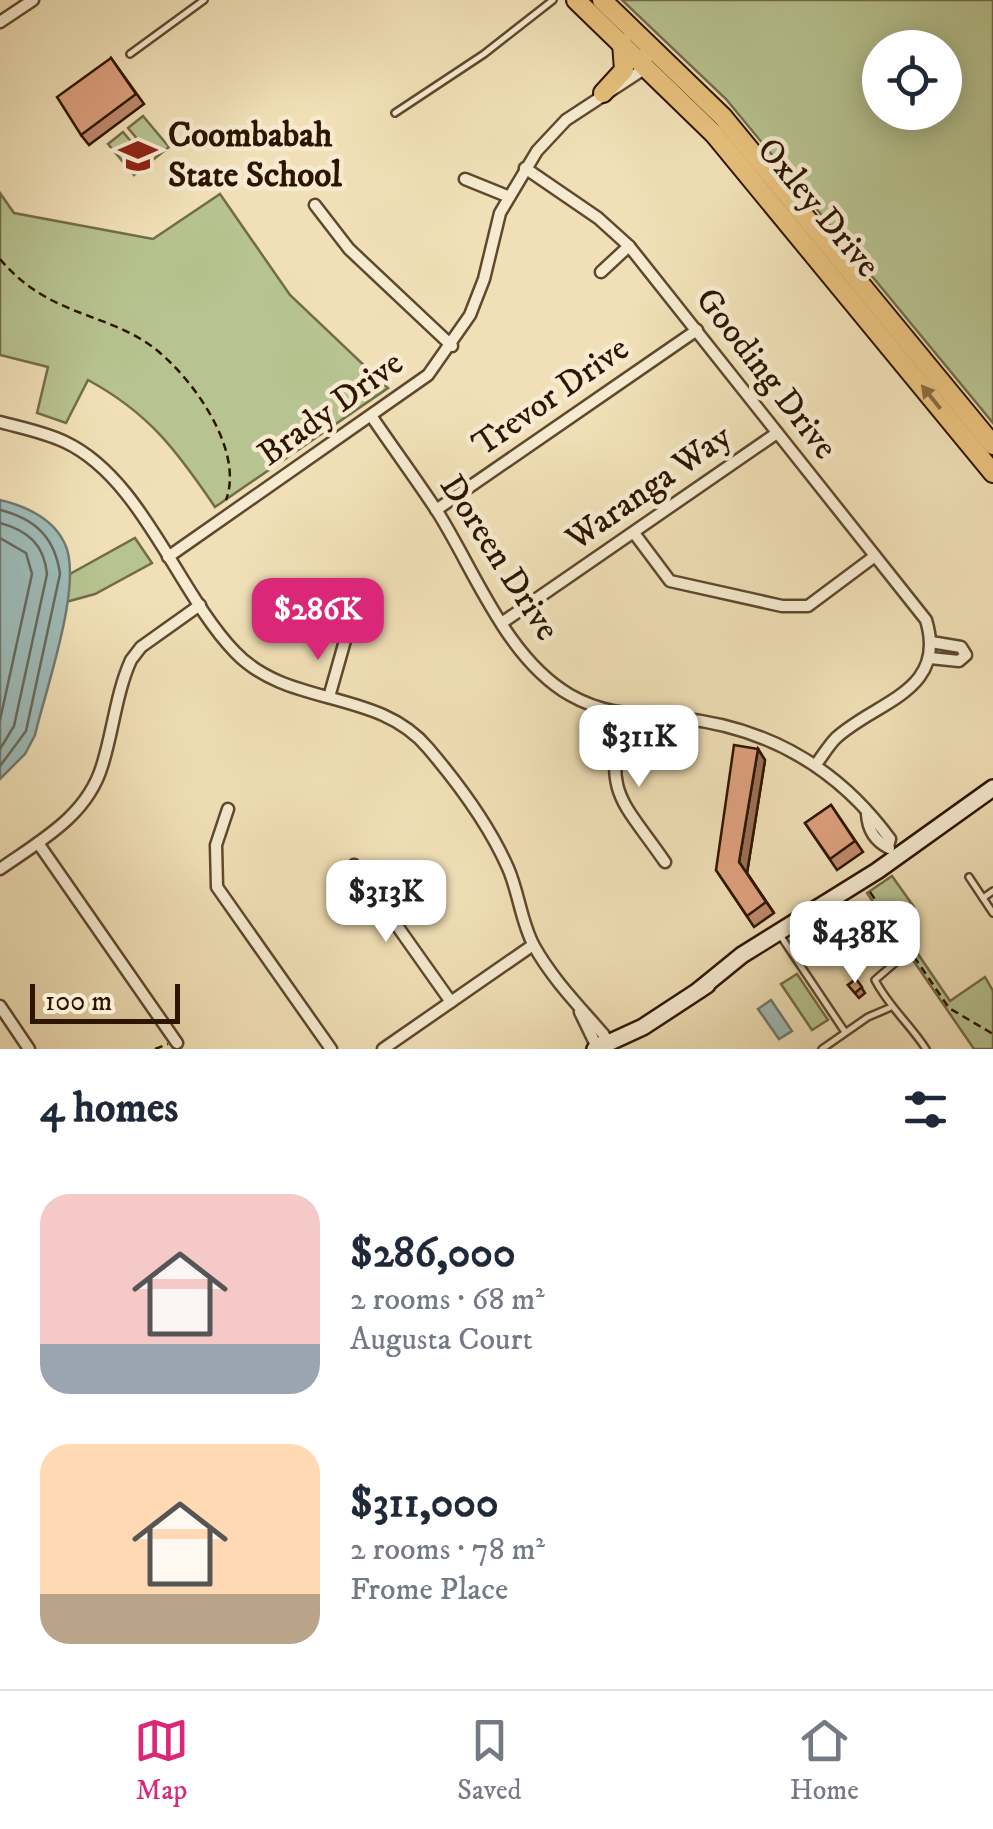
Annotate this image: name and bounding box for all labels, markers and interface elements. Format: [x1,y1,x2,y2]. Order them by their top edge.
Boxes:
map controls [862,30,962,130]
button: locate [862,30,962,130]
place label: Coombabah State School [168,114,342,198]
street label: Oxley Drive [747,129,889,287]
school or university icon: Coombabah State School [117,135,159,177]
street label: Gooding Drive [685,279,847,469]
street label: Trevor Drive [464,327,638,467]
street label: Brady Drive [250,341,412,477]
one-way arrow [921,385,942,410]
street label: Waranga Way [557,415,740,562]
street label: Doreen Drive [429,467,569,649]
pin: $286K [248,578,388,663]
text: $286K [274,590,362,630]
pin: $311K [569,705,709,790]
text: $311K [601,717,677,757]
pin: $313K [316,860,456,945]
text: $313K [348,872,424,912]
pin: $438K [785,901,925,986]
text: $438K [812,913,898,953]
scale bar [30,979,180,1024]
text: 100 m [45,984,112,1019]
icon: filters [898,1082,953,1137]
text: 4 homes [40,1083,178,1135]
text: $286,000 [350,1228,516,1280]
icon: home [120,1234,240,1354]
text: 2 rooms · 68 m² [350,1280,545,1320]
text: Augusta Court [350,1320,533,1360]
text: $311,000 [350,1478,499,1530]
icon: home [120,1484,240,1604]
text: 2 rooms · 78 m² [350,1530,545,1570]
text: Frome Place [350,1570,508,1610]
tab: Map [134,1713,189,1808]
tab: Saved [457,1713,522,1808]
tab: Home [790,1713,859,1808]

